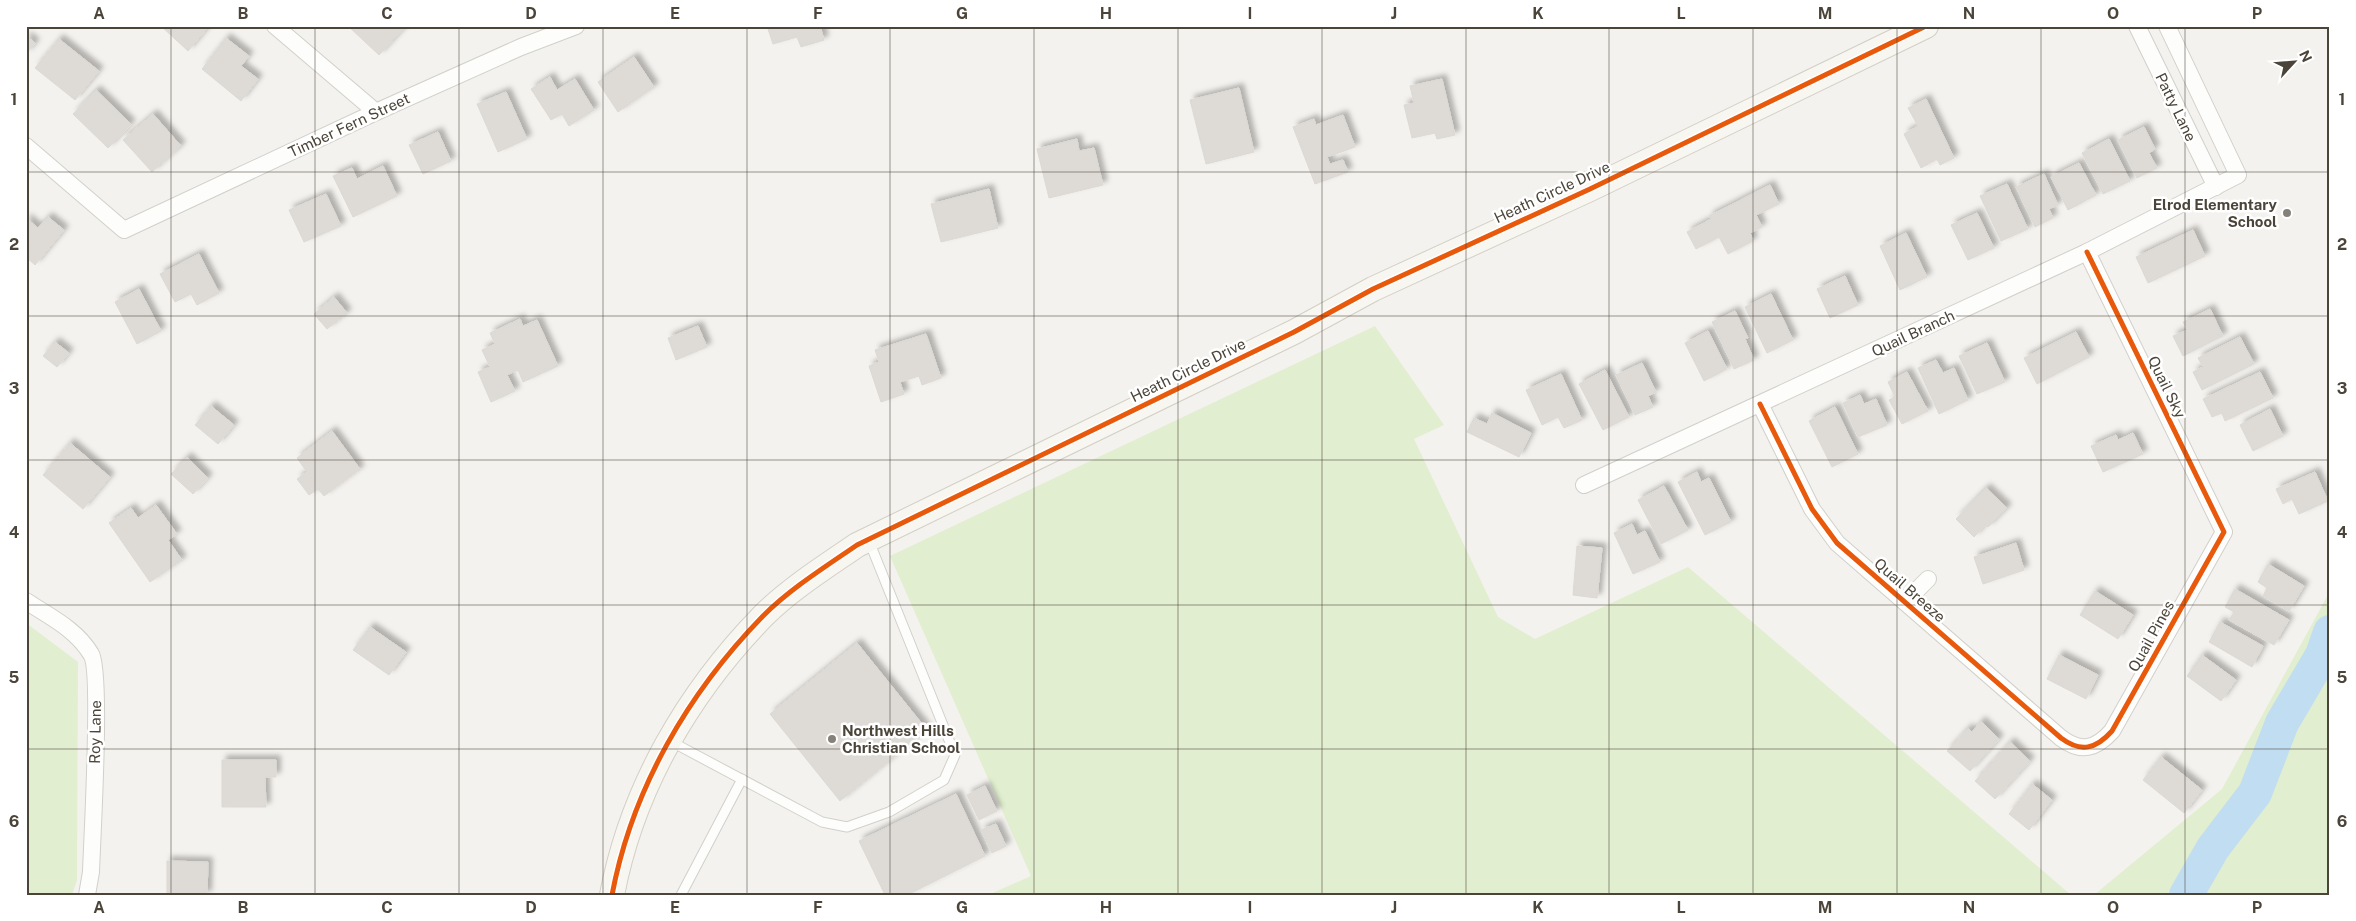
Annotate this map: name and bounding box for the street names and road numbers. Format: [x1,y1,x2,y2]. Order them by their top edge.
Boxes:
street label: Patty Lane [2152,70,2200,144]
street label: Timber Fern Street [286,89,412,161]
street label: Heath Circle Drive [1491,158,1613,226]
street label: Quail Branch [1869,306,1957,360]
street label: Heath Circle Drive [1128,335,1248,405]
street label: Quail Sky [2145,353,2189,421]
street label: Quail Breeze [1871,555,1949,625]
street label: Quail Pines [2125,598,2177,674]
street label: Roy Lane [86,700,104,764]

